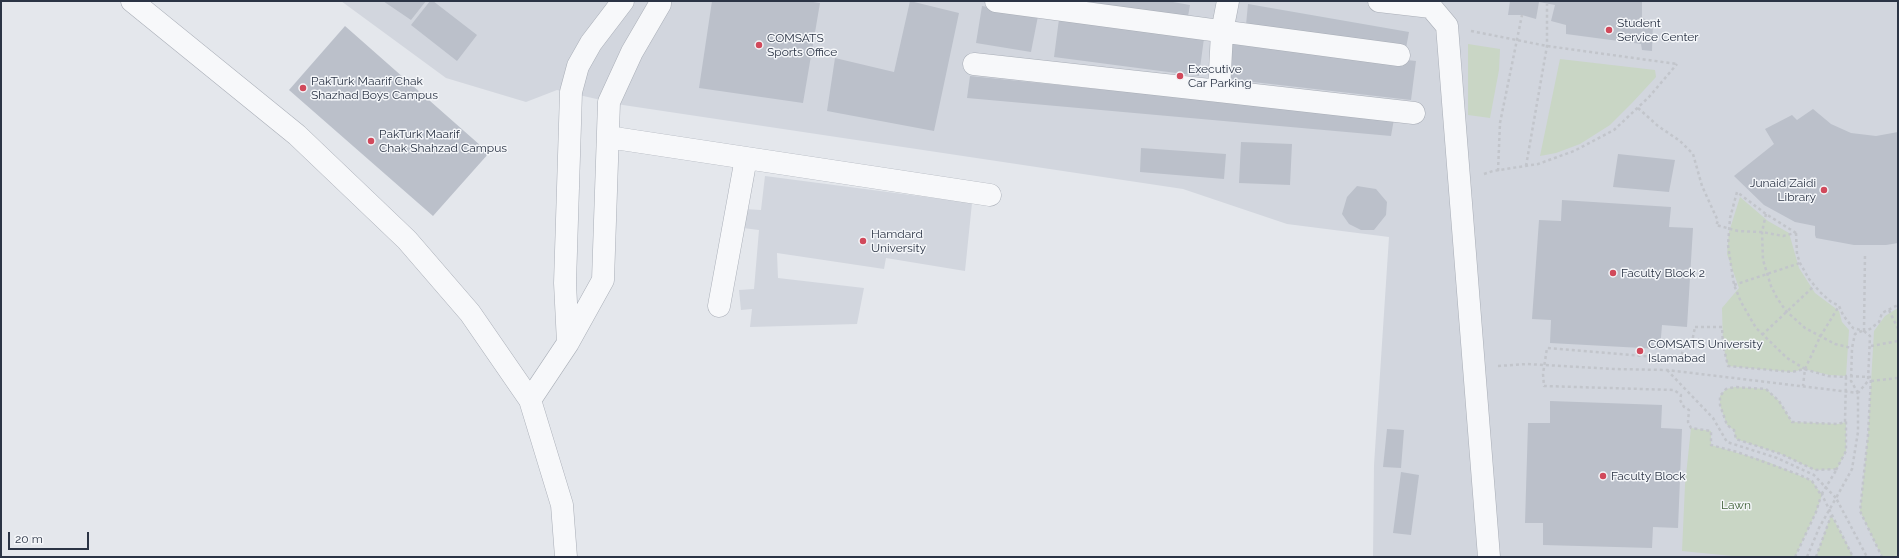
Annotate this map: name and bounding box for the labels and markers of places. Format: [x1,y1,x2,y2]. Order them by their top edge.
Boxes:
place label: Student Service Center [1617,16,1699,44]
marker: Student Service Center [1604,25,1614,35]
place label: COMSATS Sports Office [767,31,837,59]
marker: COMSATS Sports Office [754,40,764,50]
place label: Executive Car Parking [1188,62,1252,90]
marker: Executive Car Parking [1175,71,1185,81]
place label: PakTurk Maarif Chak Shazhad Boys Campus [311,74,438,102]
marker: PakTurk Maarif Chak Shazhad Boys Campus [298,83,308,93]
place label: PakTurk Maarif Chak Shahzad Campus [379,127,507,155]
marker: PakTurk Maarif Chak Shahzad Campus [366,136,376,146]
place label: Junaid Zaidi Library [1750,176,1816,204]
marker: Junaid Zaidi Library [1819,185,1829,195]
place label: Hamdard University [871,227,926,255]
marker: Hamdard University [858,236,868,246]
place label: Faculty Block 2 [1621,266,1705,280]
marker: Faculty Block 2 [1608,268,1618,278]
place label: COMSATS University Islamabad [1648,337,1763,365]
marker: COMSATS University Islamabad [1635,346,1645,356]
place label: Faculty Block [1611,469,1686,483]
marker: Faculty Block [1598,471,1608,481]

